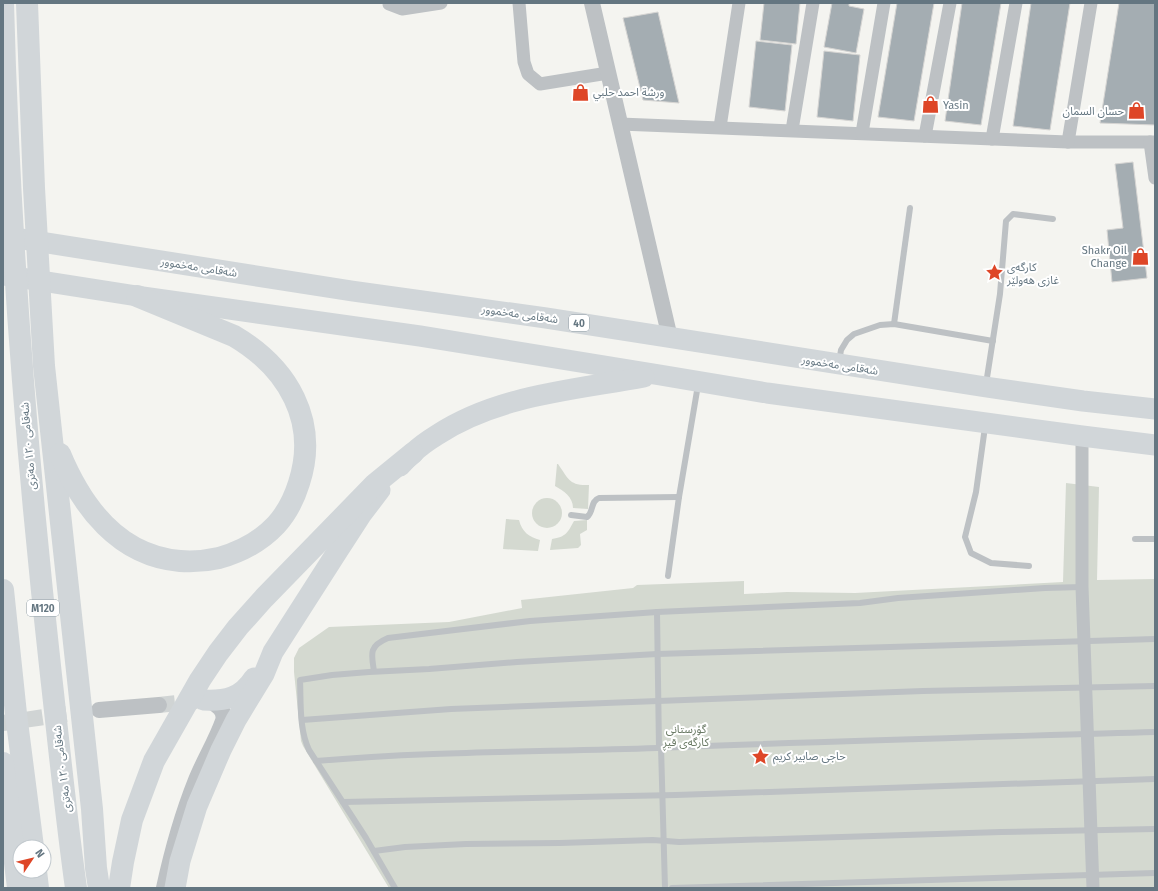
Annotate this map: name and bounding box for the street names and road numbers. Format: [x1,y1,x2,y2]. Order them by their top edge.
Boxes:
street label: شەقامی مەخموور [159,255,238,280]
street label: شەقامی مەخموور [480,303,559,326]
road number: 40 [569,315,589,331]
street label: شەقامی مەخموور [800,353,879,378]
street label: شەقامی ١٢٠ مەتری [18,401,39,490]
road number: M120 [27,600,59,616]
street label: شەقامی ١٢٠ مەتری [51,724,74,813]

